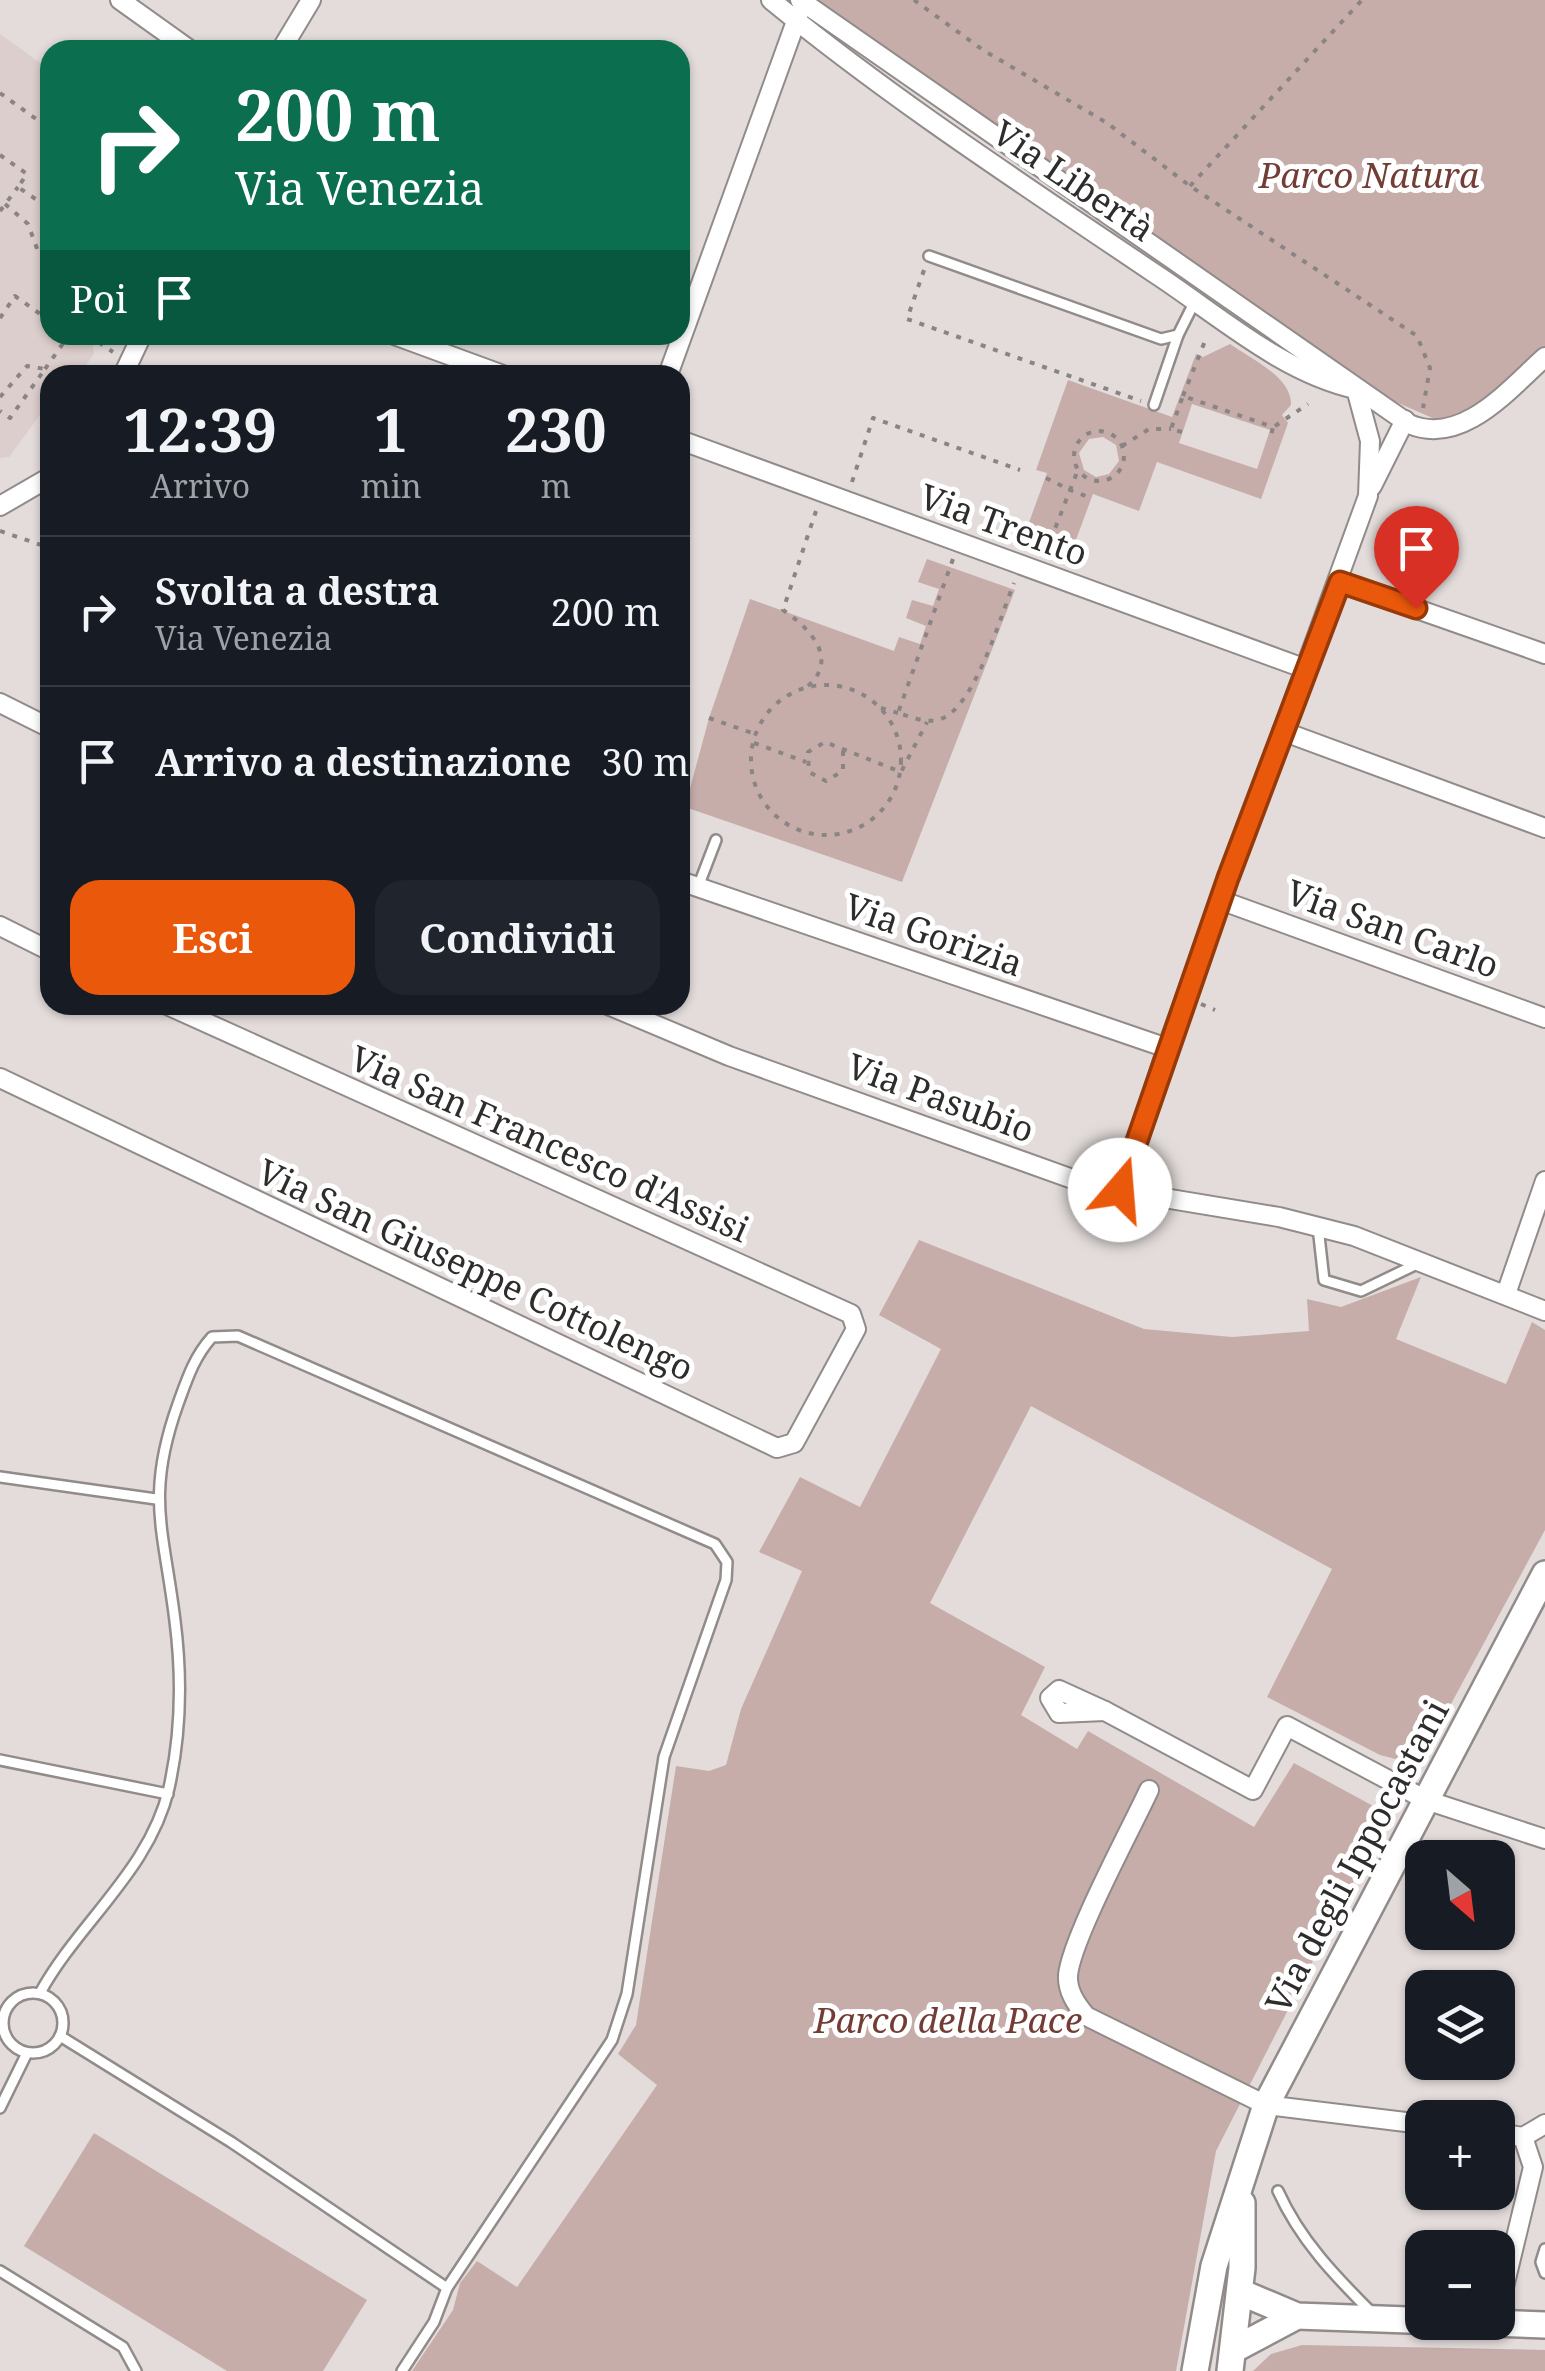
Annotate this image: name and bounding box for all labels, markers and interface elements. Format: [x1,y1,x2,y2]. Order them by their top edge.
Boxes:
text: 200 m [235,66,441,162]
icon: right [70,80,200,210]
street label: Via Libertà [984,109,1164,251]
park label: Parco Natura [1258,151,1480,198]
text: Via Venezia [235,157,484,218]
icon: arrive [147,270,202,325]
text: Poi [70,272,127,324]
text: 12:39 [123,388,277,470]
text: 1 [374,388,408,470]
text: 230 [505,388,607,470]
text: Arrivo [150,464,250,507]
text: min [361,464,422,507]
text: m [541,464,571,507]
street label: Via Trento [914,472,1094,576]
pin [1374,506,1459,609]
icon: arrive [1389,521,1444,576]
text: Svolta a destra [155,564,439,616]
icon: right [70,584,125,639]
text: 200 m [550,585,660,637]
text: Via Venezia [155,616,332,659]
icon: arrive [70,734,125,789]
text: Arrivo a destinazione [155,735,571,787]
text: 30 m [601,735,689,787]
street label: Via San Carlo [1280,868,1506,988]
button: Esci [70,880,355,995]
button: Condividi [375,880,660,995]
street label: Via Gorizia [839,882,1029,986]
street label: Via San Francesco d'Assisi [343,1034,757,1252]
street label: Via Pasubio [841,1042,1041,1152]
position arrow [1068,1138,1172,1242]
street label: Via San Giuseppe Cottolengo [251,1147,701,1391]
street label: Via degli Ippocastani [1253,1691,1459,2021]
north arrow [1405,1840,1515,1950]
map controls [1405,1840,1515,2340]
button: layers [1405,1970,1515,2080]
park label: Parco della Pace [813,1996,1082,2043]
button: + [1405,2100,1515,2210]
button: − [1405,2230,1515,2340]

